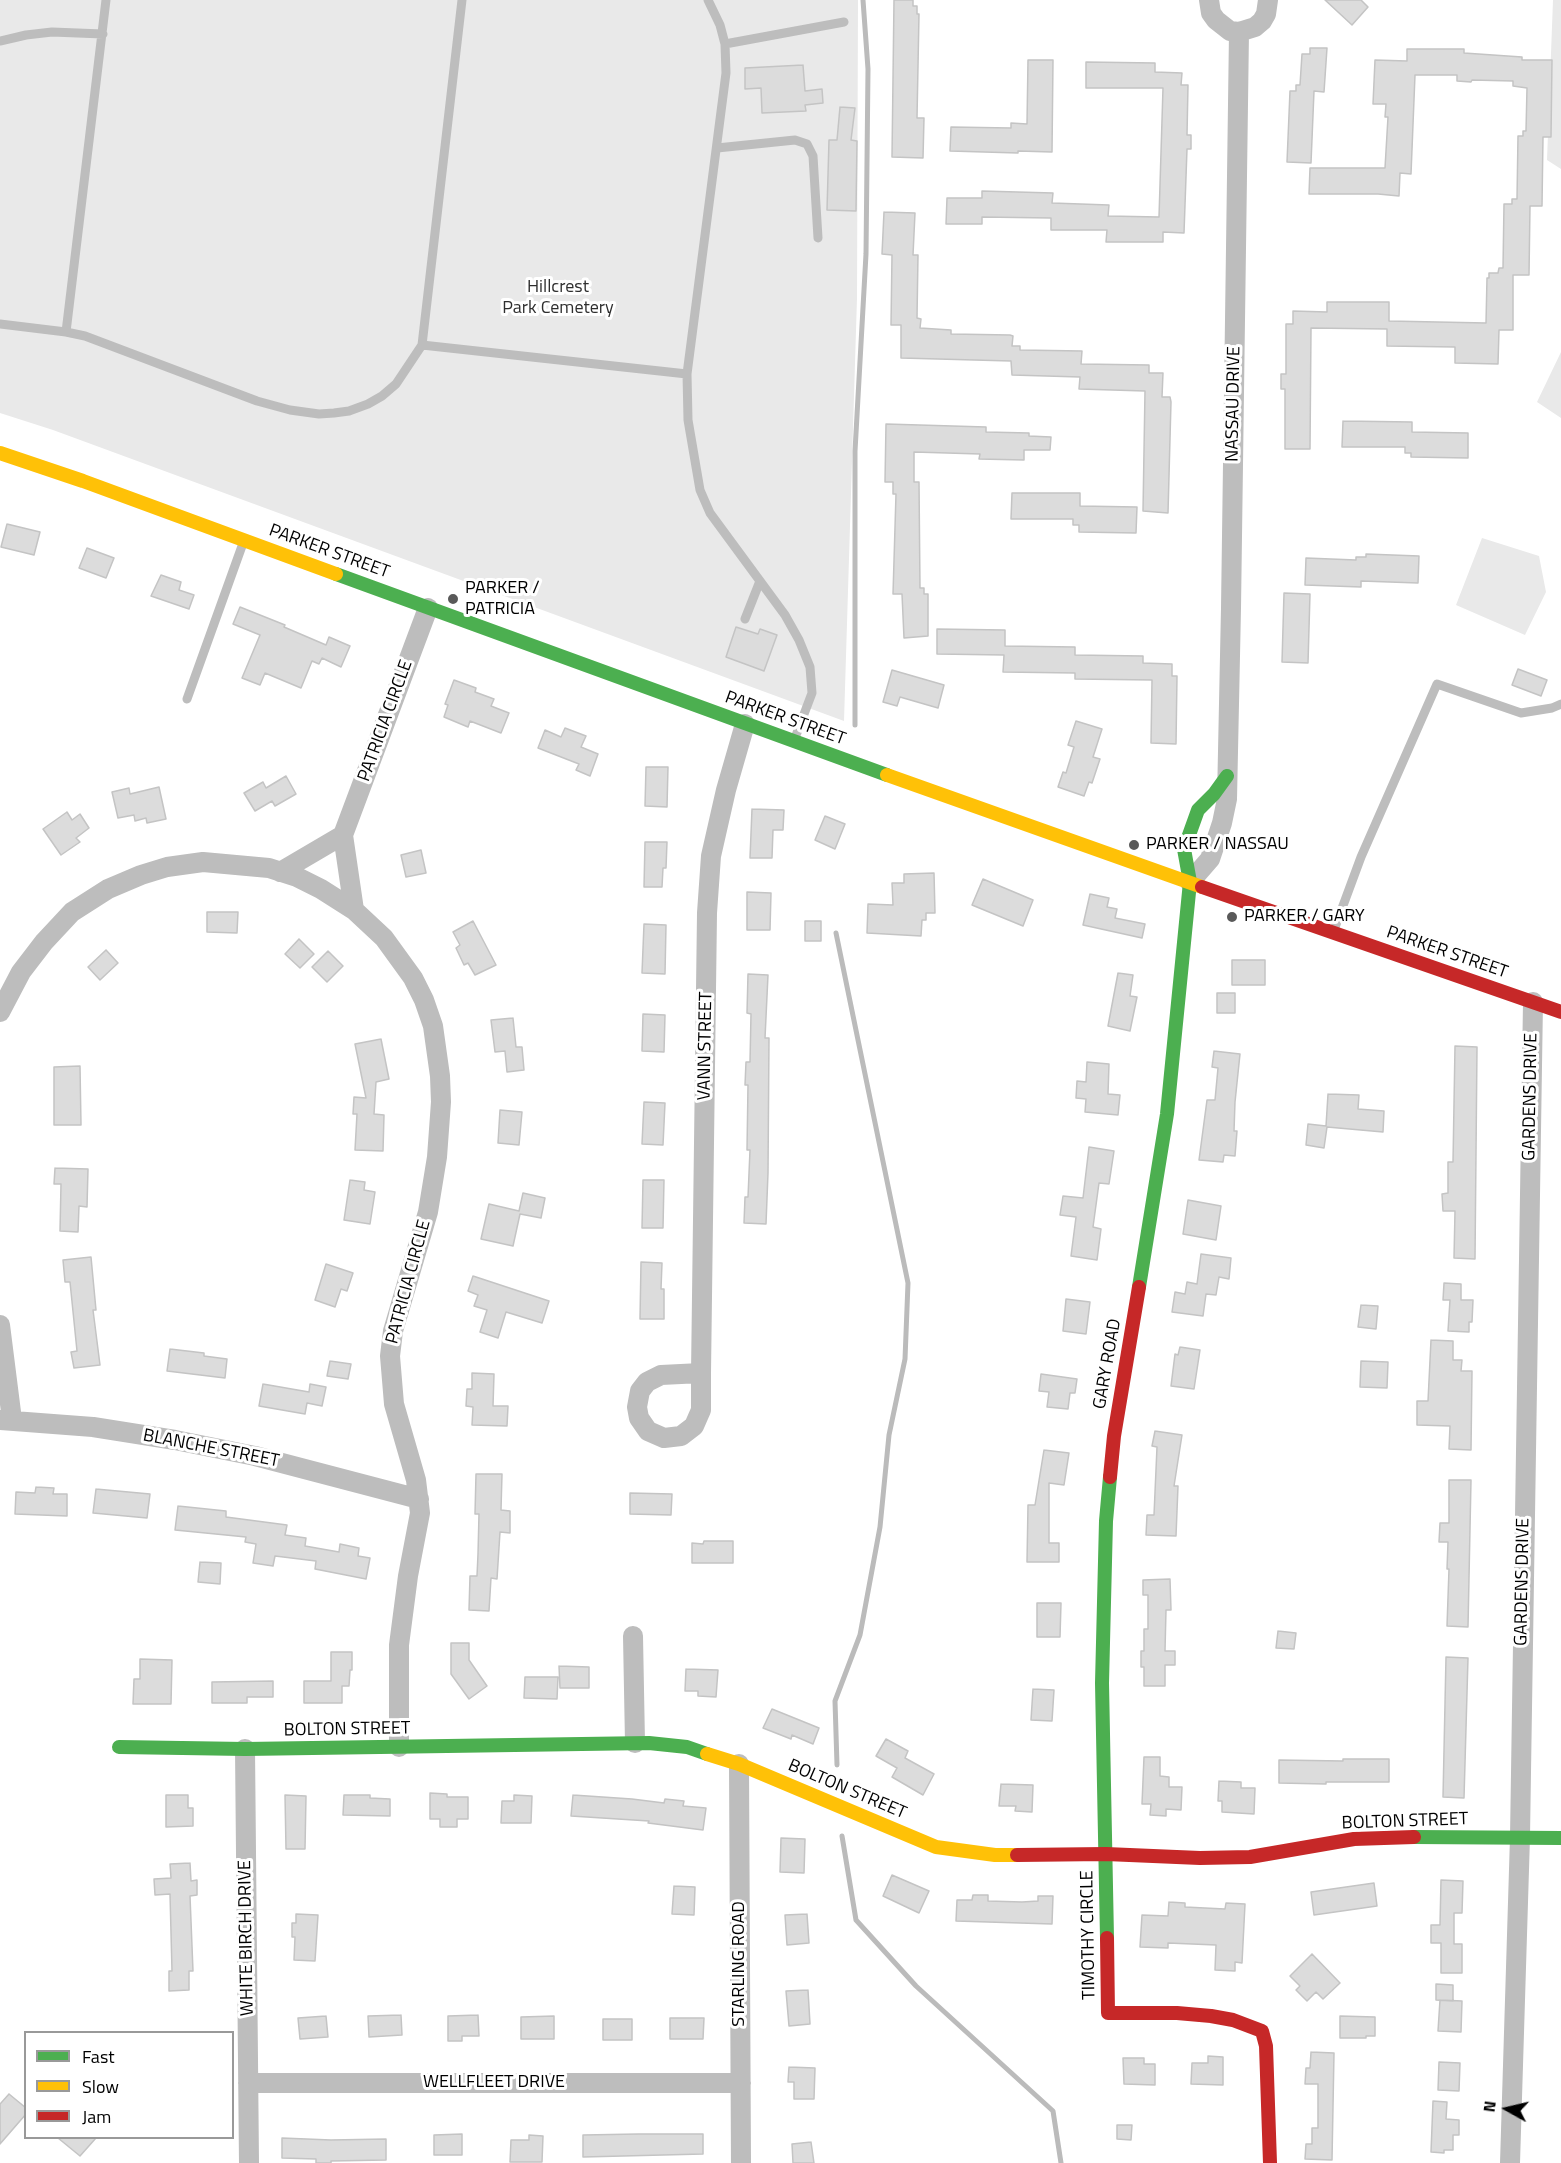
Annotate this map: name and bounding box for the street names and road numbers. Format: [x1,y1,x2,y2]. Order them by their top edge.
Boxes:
street label: NASSAU DRIVE [1222,346,1246,462]
street label: PARKER STREET [266,520,392,584]
street label: PATRICIA CIRCLE [354,657,418,785]
street label: PARKER STREET [722,687,848,751]
street label: PARKER STREET [1384,922,1510,984]
street label: VANN STREET [694,991,718,1101]
street label: GARDENS DRIVE [1519,1033,1543,1161]
street label: PATRICIA CIRCLE [382,1218,436,1346]
street label: GARY ROAD [1089,1317,1127,1411]
street label: BLANCHE STREET [141,1425,281,1473]
street label: GARDENS DRIVE [1511,1518,1535,1646]
street label: BOLTON STREET [283,1718,411,1742]
street label: BOLTON STREET [784,1755,910,1825]
street label: BOLTON STREET [1341,1809,1469,1835]
street label: WHITE BIRCH DRIVE [235,1860,259,2016]
street label: TIMOTHY CIRCLE [1077,1870,1101,2000]
street label: STARLING ROAD [729,1901,751,2027]
street label: WELLFLEET DRIVE [423,2072,565,2094]

